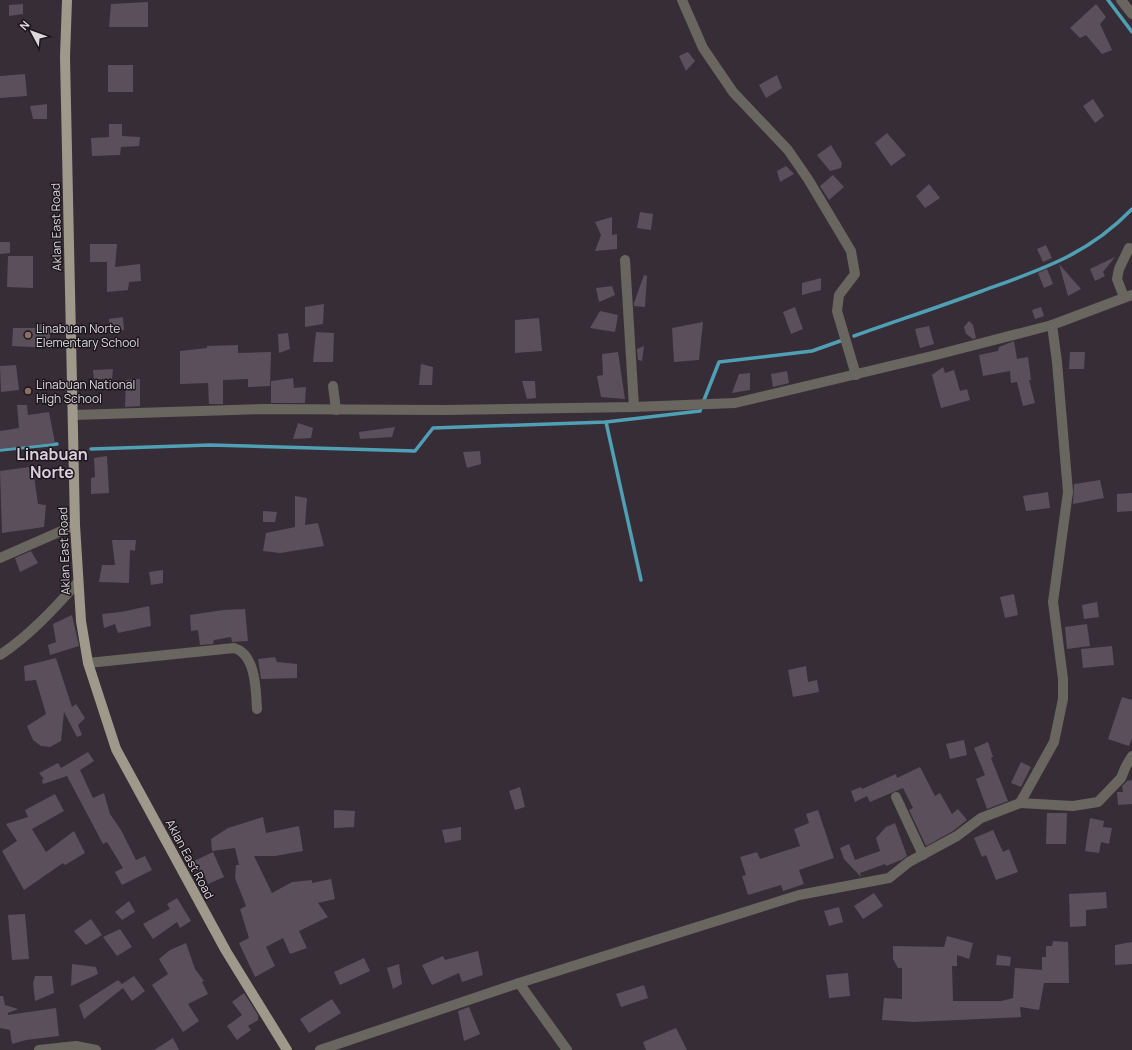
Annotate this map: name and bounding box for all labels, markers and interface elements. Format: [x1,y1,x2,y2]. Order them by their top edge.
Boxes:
north arrow [12,12,52,52]
text: N [16,17,32,33]
street label: Aklan East Road [47,183,65,271]
place label: Linabuan Norte Elementary School [36,320,139,351]
marker: Linabuan Norte Elementary School [23,330,33,340]
place label: Linabuan National High School [36,376,135,407]
marker: Linabuan National High School [23,386,33,396]
district label: Linabuan Norte [16,443,88,483]
street label: Aklan East Road [54,507,74,595]
street label: Aklan East Road [162,816,218,902]

